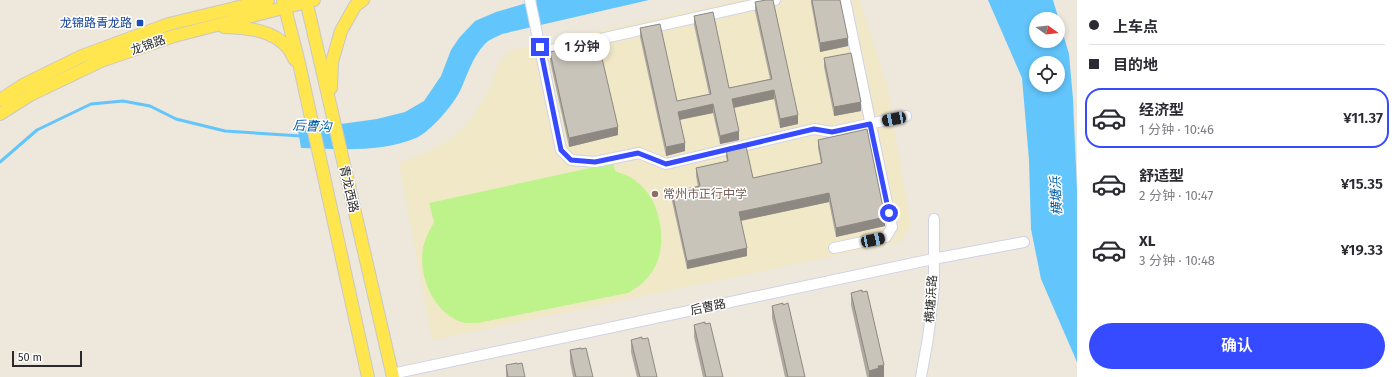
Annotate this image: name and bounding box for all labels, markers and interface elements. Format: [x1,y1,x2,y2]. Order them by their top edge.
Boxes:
north arrow [1029,12,1065,48]
map controls [1029,12,1065,92]
place label: 龙锦路青龙路 [60,16,132,30]
marker: 龙锦路青龙路 [135,18,145,28]
text: 上车点 [1113,18,1158,36]
street label: 龙锦路 [129,33,167,57]
callout: 1 分钟 [554,33,610,61]
route end [531,38,549,56]
text: 1 分钟 [564,39,600,54]
button: locate [1029,56,1065,92]
text: 目的地 [1113,56,1158,74]
icon: car [1091,100,1127,136]
text: 经济型 [1139,101,1184,119]
text: ¥11.37 [1343,109,1383,127]
car [881,111,907,127]
water label: 后曹沟 [292,117,334,135]
text: 1 分钟 · 10:46 [1139,122,1214,137]
street label: 青龙西路 [337,164,361,214]
icon: car [1091,166,1127,202]
text: 舒适型 [1139,167,1184,185]
water label: 横塘浜 [1047,175,1065,216]
text: ¥15.35 [1341,175,1383,193]
place label: 常州市正行中学 [663,187,747,201]
text: 2 分钟 · 10:47 [1139,188,1213,203]
marker: 常州市正行中学 [650,189,660,199]
route start [880,204,898,222]
car [860,232,886,248]
icon: car [1091,232,1127,268]
text: XL [1139,232,1155,250]
text: ¥19.33 [1341,241,1383,259]
text: 3 分钟 · 10:48 [1139,253,1215,268]
street label: 横塘浜路 [922,275,940,323]
street label: 后曹路 [689,296,727,318]
button: 确认 [1089,323,1385,369]
scale bar [12,349,82,368]
text: 50 m [18,351,42,364]

